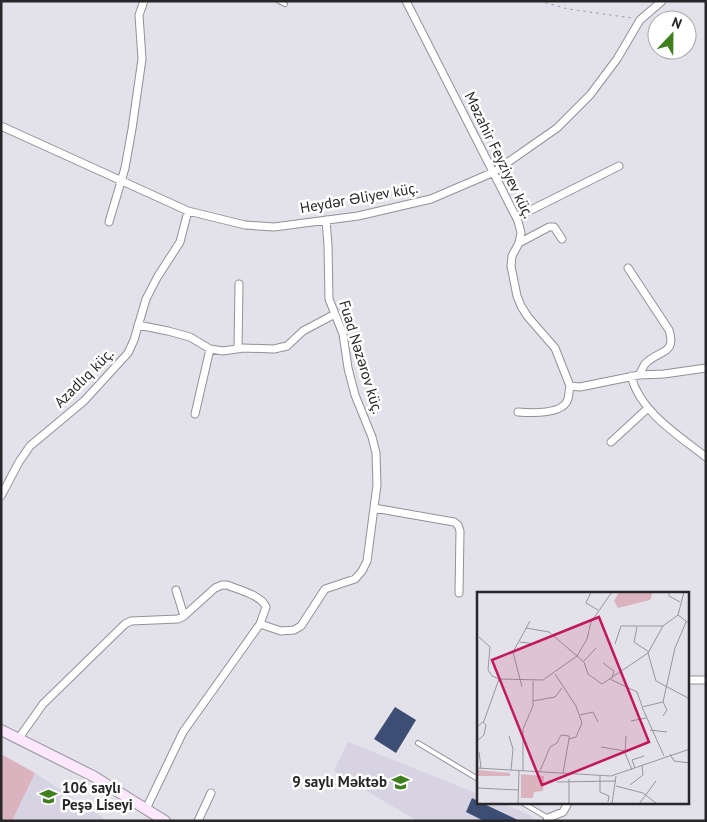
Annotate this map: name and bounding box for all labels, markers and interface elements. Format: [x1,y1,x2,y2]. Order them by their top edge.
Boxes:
north arrow [647,10,697,60]
text: N [669,13,685,33]
street label: Məzahir Feyziyev küç. [461,88,538,221]
street label: Heydər Əliyev küç. [298,178,419,217]
street label: Fuad Nəzərov küç. [335,298,388,416]
street label: Azadlıq küç. [50,344,117,411]
inset map [477,592,690,804]
place label: 9 saylı Məktəb [292,772,387,791]
school or university icon: 9 saylı Məktəb [391,772,411,792]
place label: 106 saylı Peşə Liseyi [62,778,133,814]
school or university icon: 106 saylı Peşə Liseyi [38,787,58,807]

